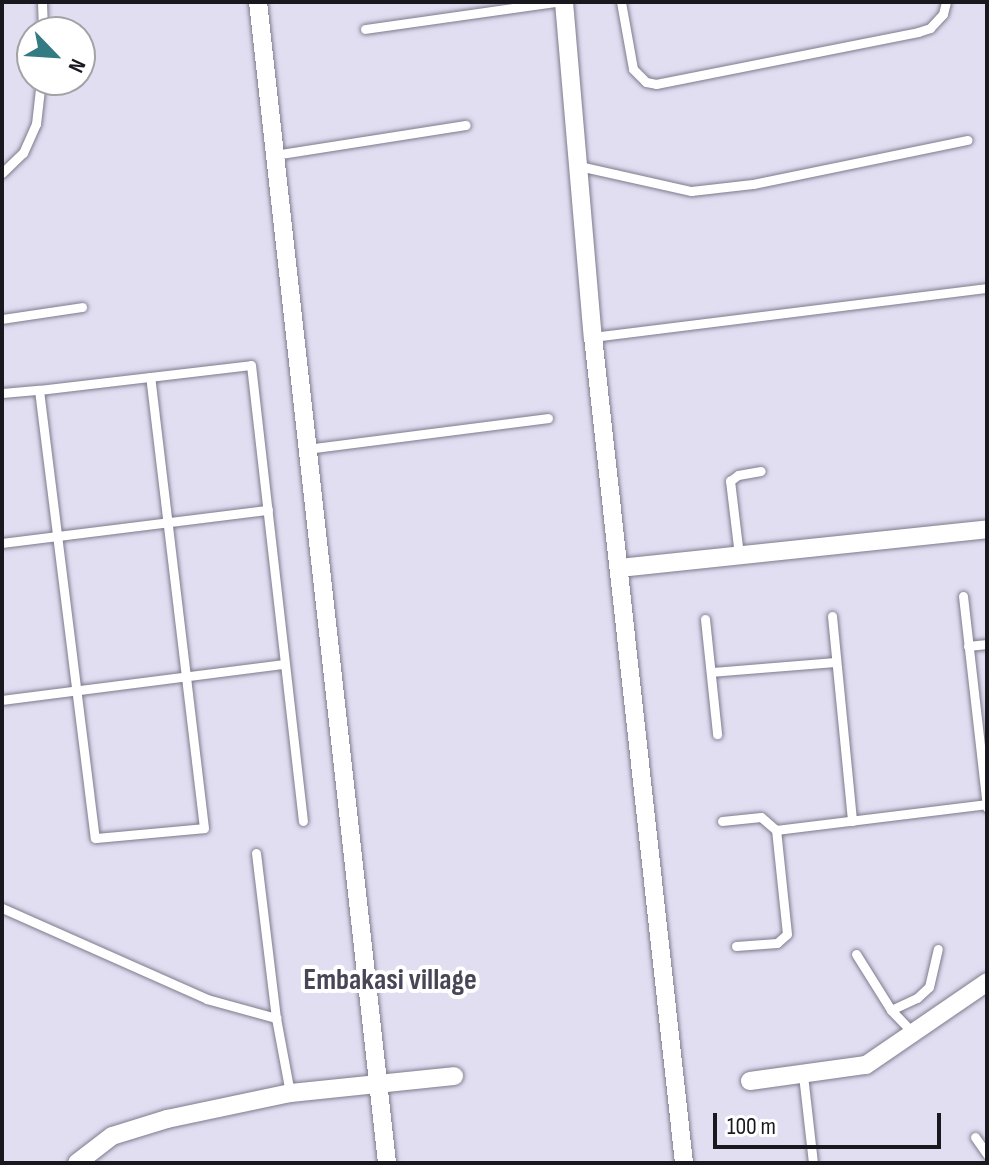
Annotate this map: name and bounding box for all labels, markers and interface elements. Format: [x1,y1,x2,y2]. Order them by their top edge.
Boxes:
north arrow [16,16,96,96]
text: N [62,54,91,77]
district label: Embakasi village [303,962,477,998]
scale bar [717,1097,945,1147]
text: 100 m [727,1112,776,1141]

